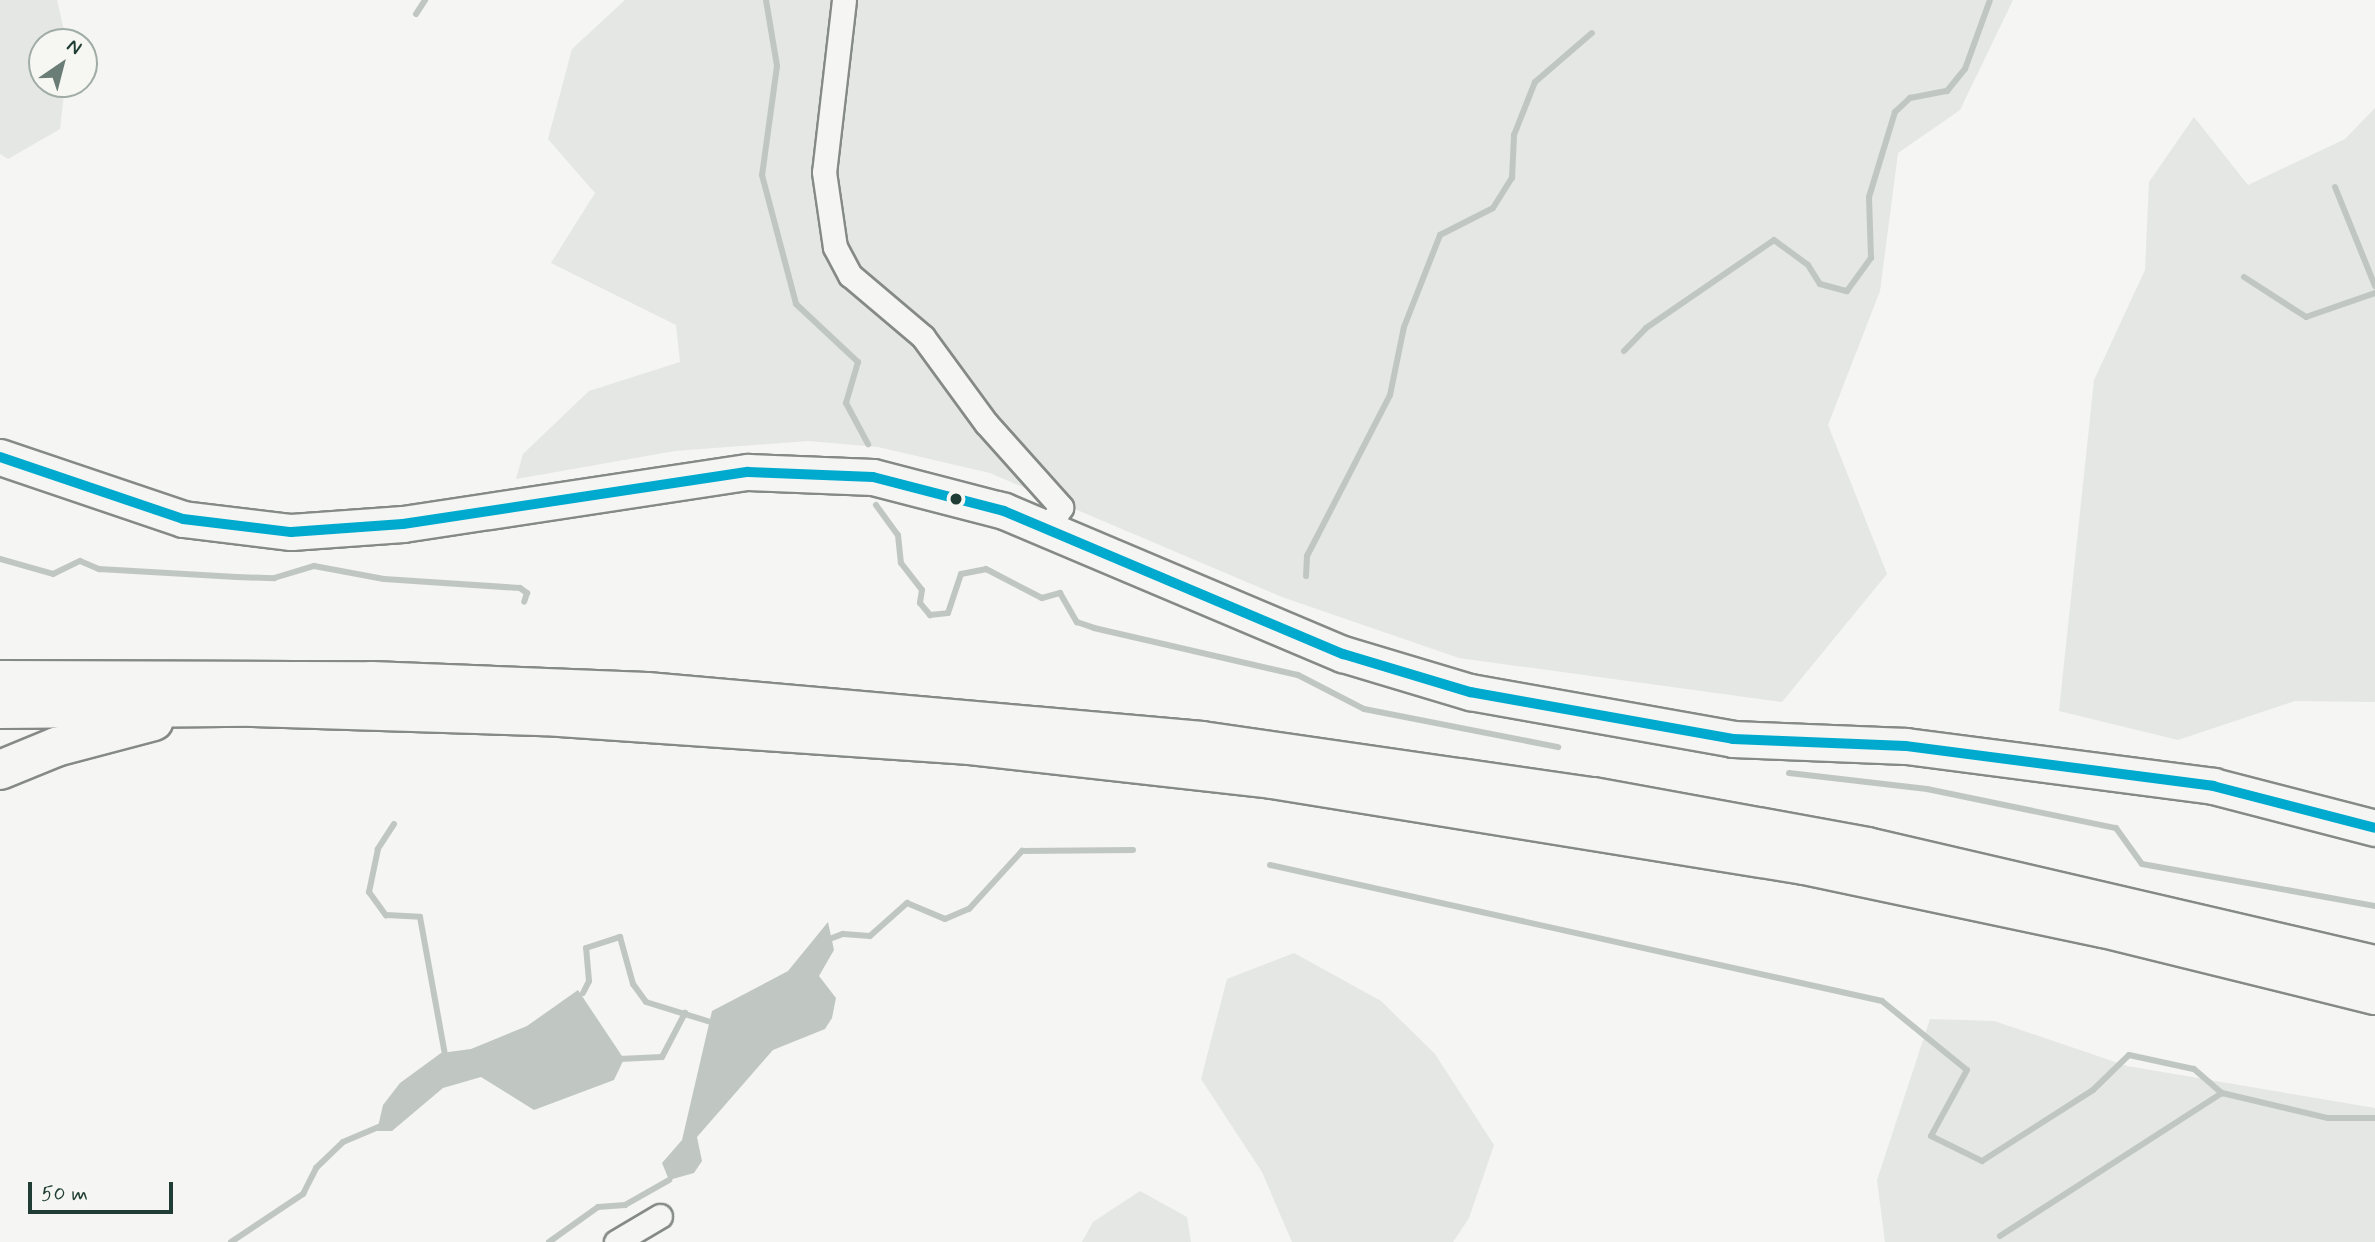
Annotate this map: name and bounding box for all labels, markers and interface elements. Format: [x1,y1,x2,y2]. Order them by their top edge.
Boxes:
north arrow [28,28,98,98]
text: N [62,33,87,61]
unlabelled marker [949,492,963,506]
scale bar [32,1168,177,1212]
text: 50 m [41,1180,88,1208]

